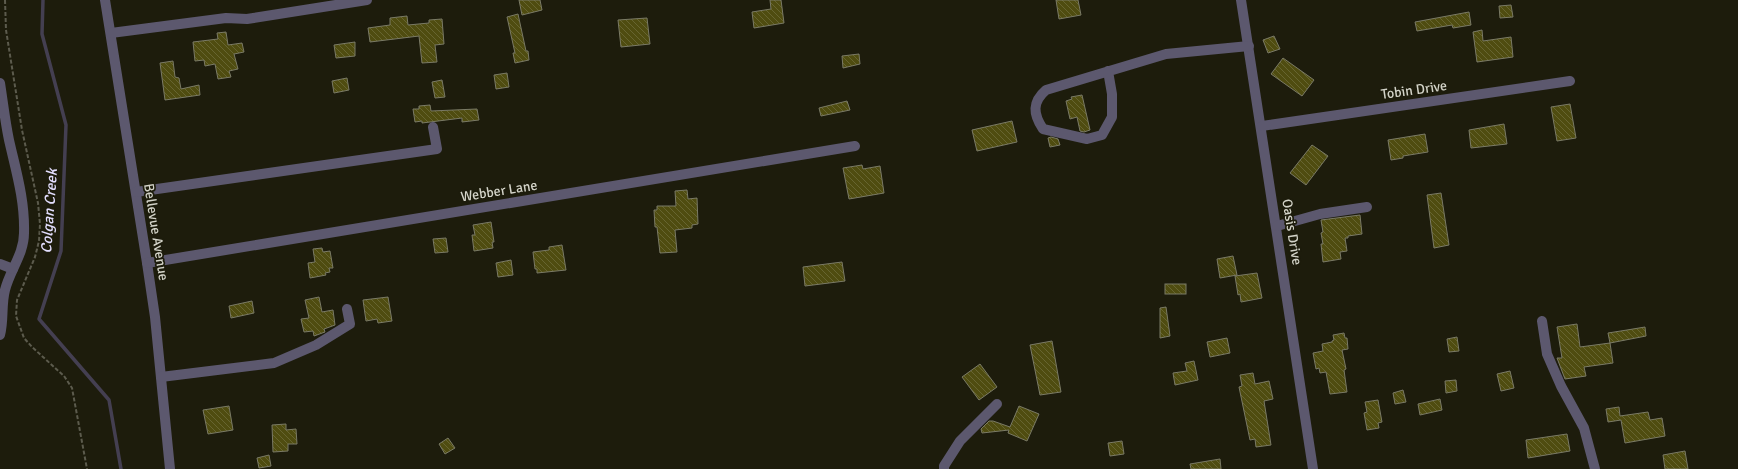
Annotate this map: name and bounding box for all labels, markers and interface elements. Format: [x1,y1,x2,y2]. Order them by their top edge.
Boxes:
street label: Tobin Drive [1380,77,1448,103]
water label: Colgan Creek [37,167,61,254]
street label: Webber Lane [460,177,538,205]
street label: Bellevue Avenue [140,182,172,282]
street label: Oasis Drive [1278,198,1306,266]

